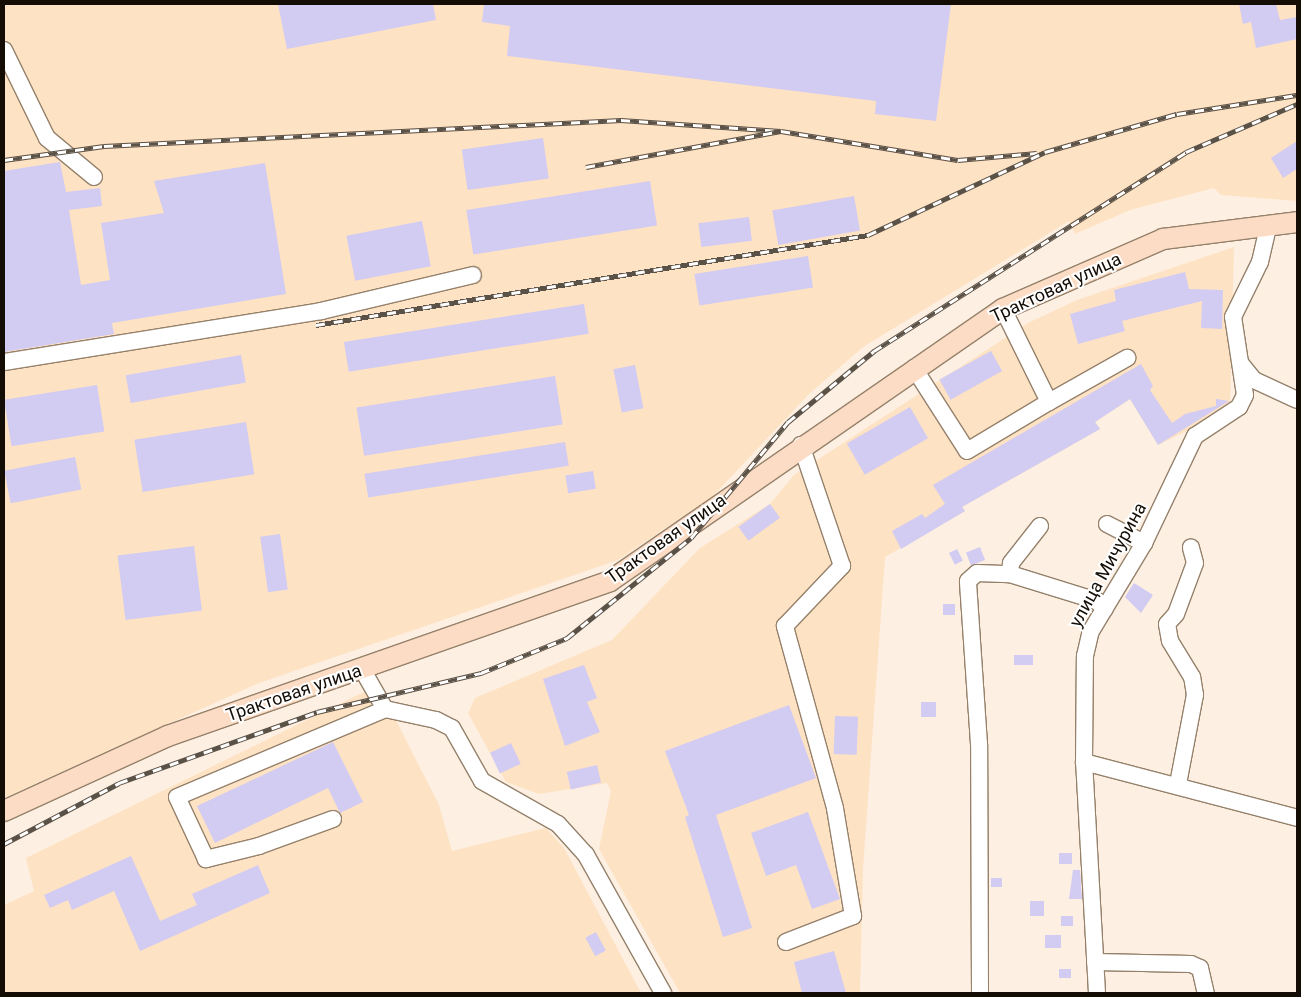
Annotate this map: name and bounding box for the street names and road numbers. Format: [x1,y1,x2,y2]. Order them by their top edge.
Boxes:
street label: Трактовая улица [987,248,1125,328]
street label: Трактовая улица [602,489,730,589]
street label: улица Мичурина [1065,499,1151,631]
street label: Трактовая улица [223,660,365,726]

